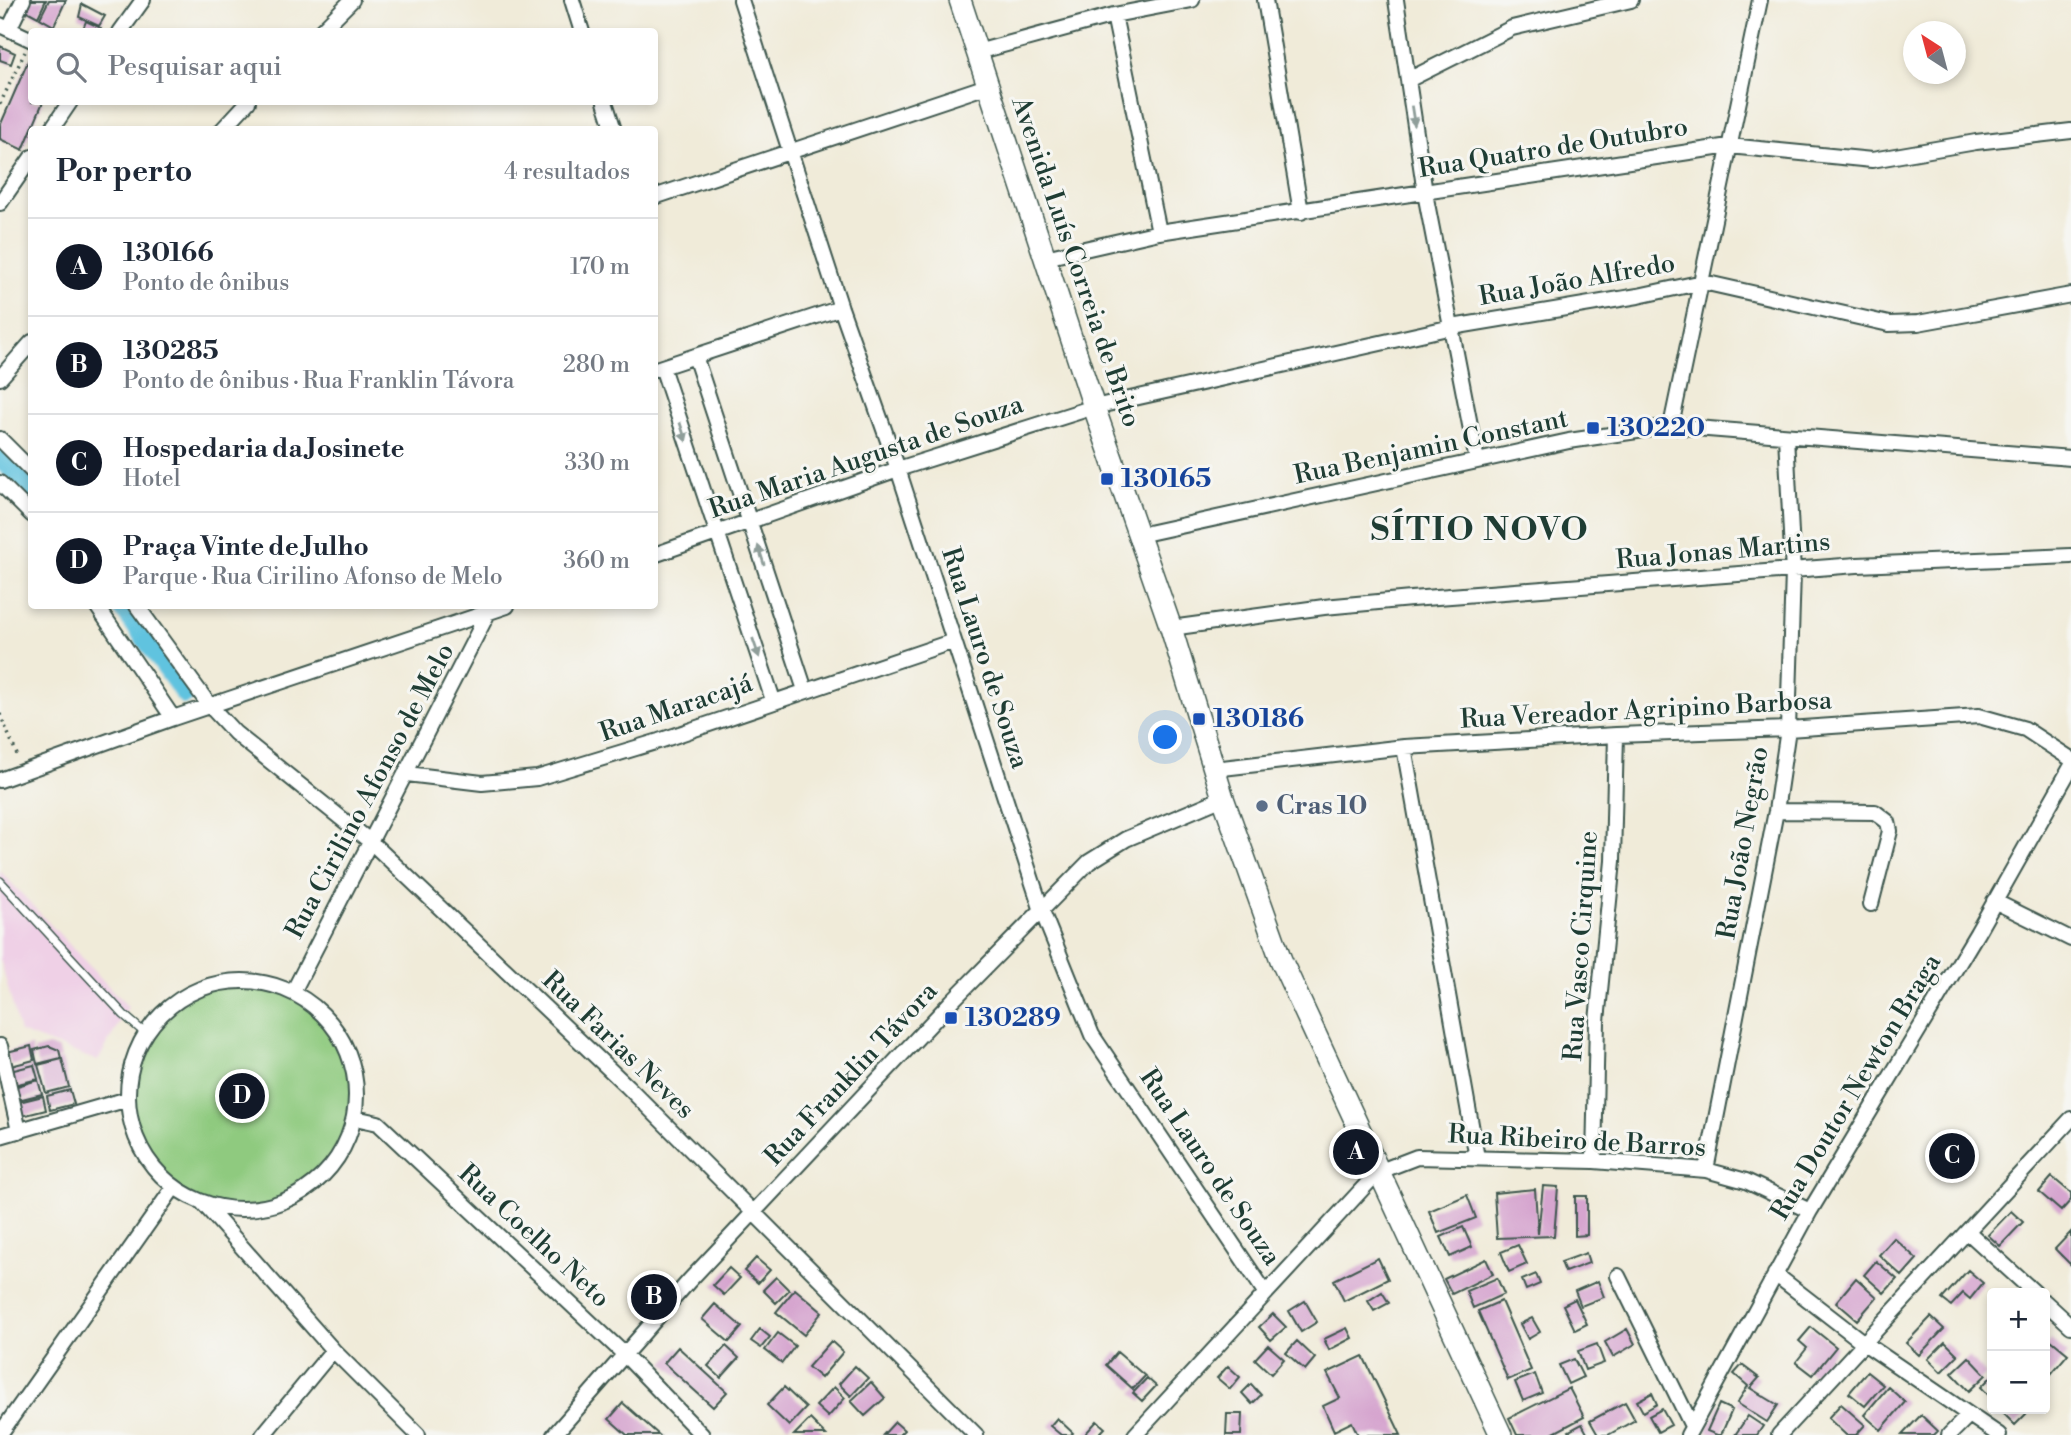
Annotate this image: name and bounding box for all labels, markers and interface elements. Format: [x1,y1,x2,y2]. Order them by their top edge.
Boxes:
north arrow [1903,21,1966,84]
search box [28,28,658,105]
icon: search [52,48,90,86]
text: Pesquisar aqui [108,51,282,83]
street label: Avenida Luís Correia de Brito [1004,92,1148,431]
one-way arrow [1408,105,1419,127]
street label: Rua Quatro de Outubro [1416,111,1690,185]
text: Por perto [56,153,192,191]
text: 4 resultados [504,158,630,186]
text: 130166 [123,237,214,269]
street label: Rua João Alfredo [1476,247,1678,313]
text: A [71,253,87,281]
text: 170 m [570,253,630,281]
text: Ponto de ônibus [123,269,289,297]
text: 130285 [123,335,219,367]
text: B [70,351,88,379]
text: 280 m [563,351,630,379]
text: Ponto de ônibus · Rua Franklin Távora [123,367,514,395]
street label: Rua Maria Augusta de Souza [705,388,1028,526]
street label: Rua Benjamin Constant [1291,402,1571,492]
place label: 130220 [1607,412,1705,444]
marker: 130220 [1585,420,1601,436]
one-way arrow [679,422,689,443]
text: Hospedaria da Josinete [123,433,405,465]
text: C [71,449,87,477]
text: 330 m [564,449,630,477]
place label: 130165 [1121,463,1211,495]
text: Hotel [123,465,181,493]
marker: 130165 [1099,471,1115,487]
district label: SÍTIO NOVO [1370,508,1590,551]
street label: Rua Jonas Martins [1614,526,1832,576]
text: Praça Vinte de Julho [123,531,369,563]
street label: Rua Lauro de Souza [934,543,1036,773]
one-way arrow [756,544,766,565]
text: D [70,547,88,575]
text: 360 m [563,547,630,575]
text: Parque · Rua Cirilino Afonso de Melo [123,563,503,591]
one-way arrow [751,637,762,658]
street label: Rua Cirilino Afonso de Melo [278,638,462,944]
street label: Rua Maracajá [595,667,757,749]
street label: Rua Vereador Agripino Barbosa [1459,684,1834,736]
place label: 130186 [1213,703,1304,735]
marker: 130186 [1191,711,1207,727]
your location [1148,720,1182,754]
street label: Rua João Negrão [1710,744,1776,942]
place label: Cras 10 [1276,790,1367,822]
marker: Cras 10 [1254,798,1270,814]
street label: Rua Vasco Cirquine [1557,830,1605,1062]
street label: Rua Doutor Newton Braga [1764,948,1949,1226]
street label: Rua Farias Neves [535,964,701,1126]
street label: Rua Franklin Távora [758,975,945,1172]
place label: 130289 [965,1002,1061,1034]
marker: 130289 [943,1010,959,1026]
street label: Rua Lauro de Souza [1132,1062,1288,1272]
pin: D [219,1070,265,1122]
street label: Rua Ribeiro de Barros [1447,1118,1707,1164]
pin: A [1333,1126,1379,1178]
pin: C [1929,1130,1975,1182]
street label: Rua Coelho Neto [452,1158,616,1314]
pin: B [631,1271,677,1323]
map controls [1987,1288,2050,1414]
button: + [1987,1288,2050,1351]
button: − [1987,1351,2050,1414]

